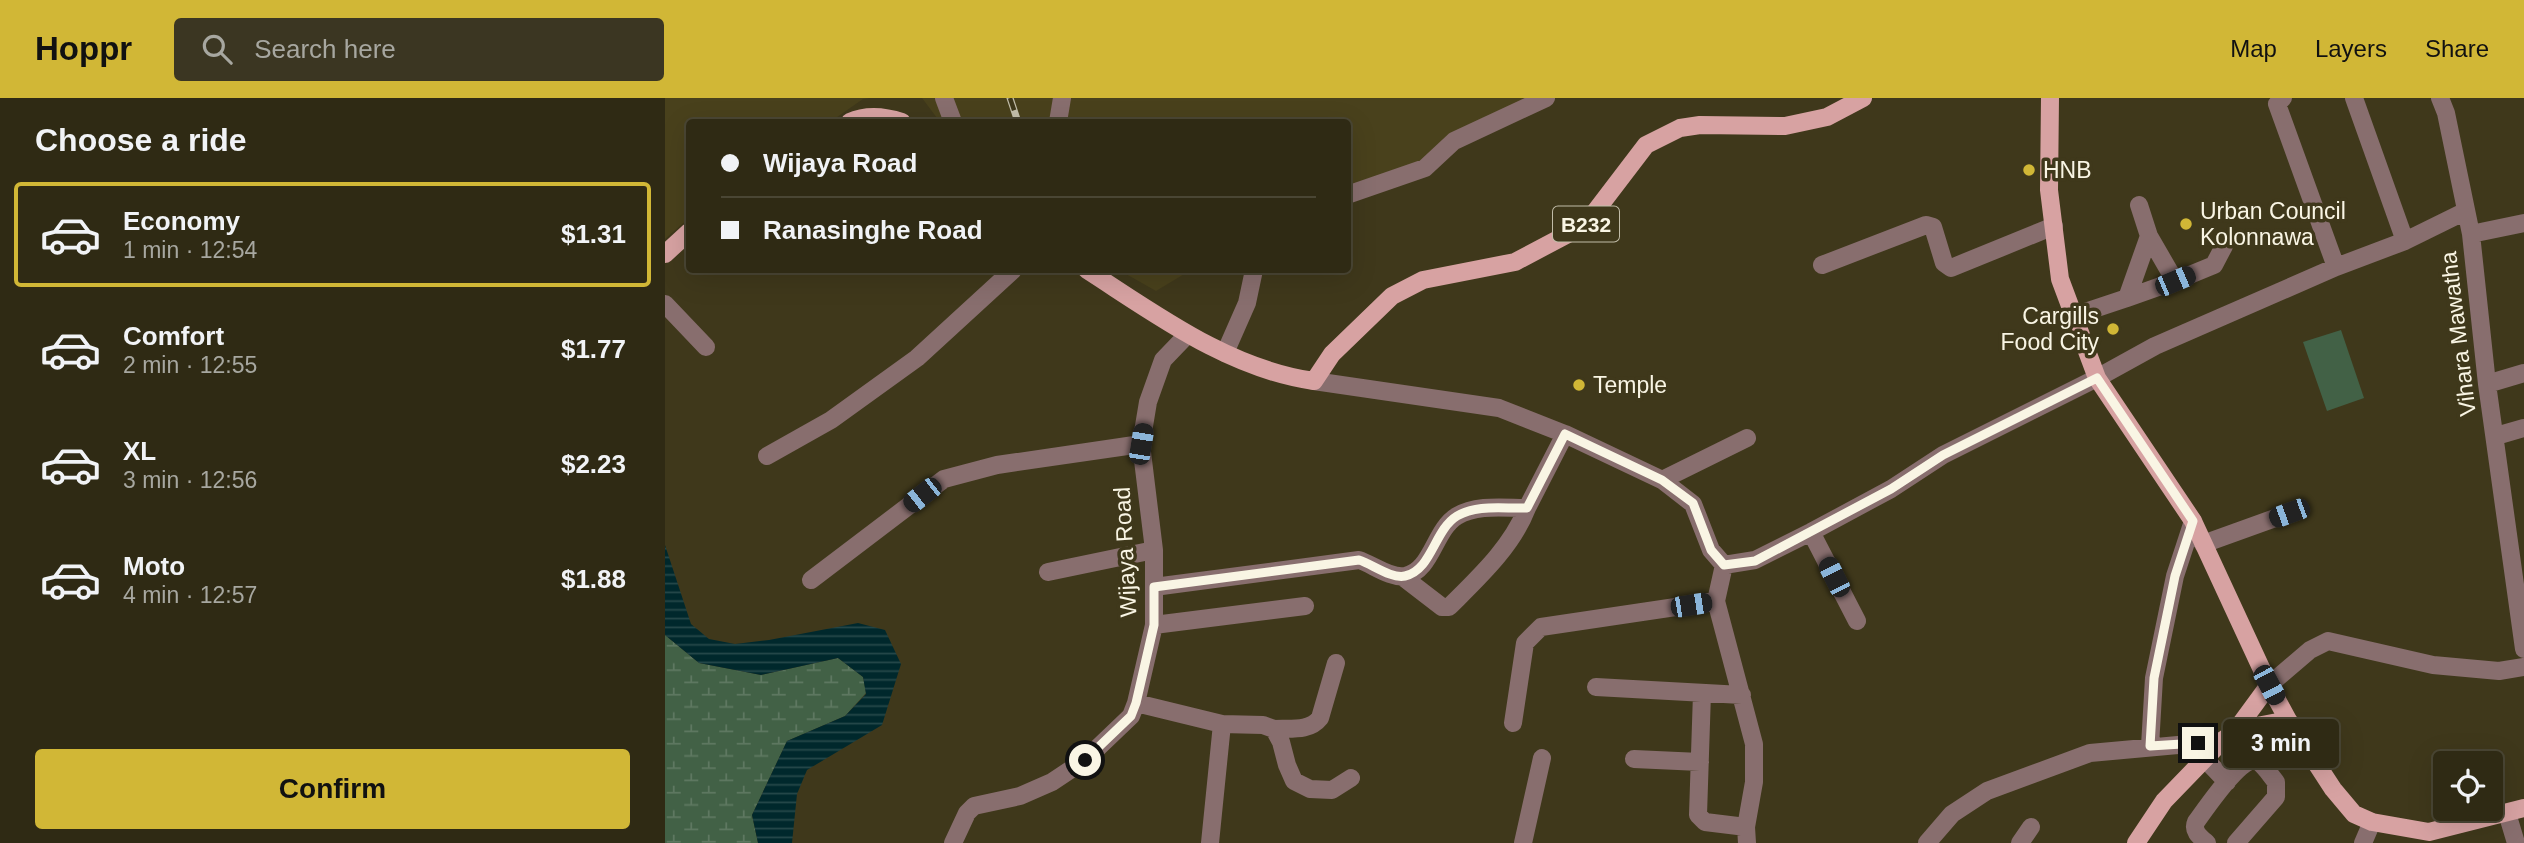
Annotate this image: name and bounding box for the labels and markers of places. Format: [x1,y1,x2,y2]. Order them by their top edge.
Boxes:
place label: HNB [2043,157,2092,183]
marker: HNB [2021,162,2037,178]
place label: Urban Council Kolonnawa [2200,198,2346,250]
marker: Urban Council Kolonnawa [2178,216,2194,232]
place label: Cargills Food City [2001,303,2099,355]
marker: Cargills Food City [2105,321,2121,337]
place label: Temple [1593,372,1667,398]
marker: Temple [1571,377,1587,393]

